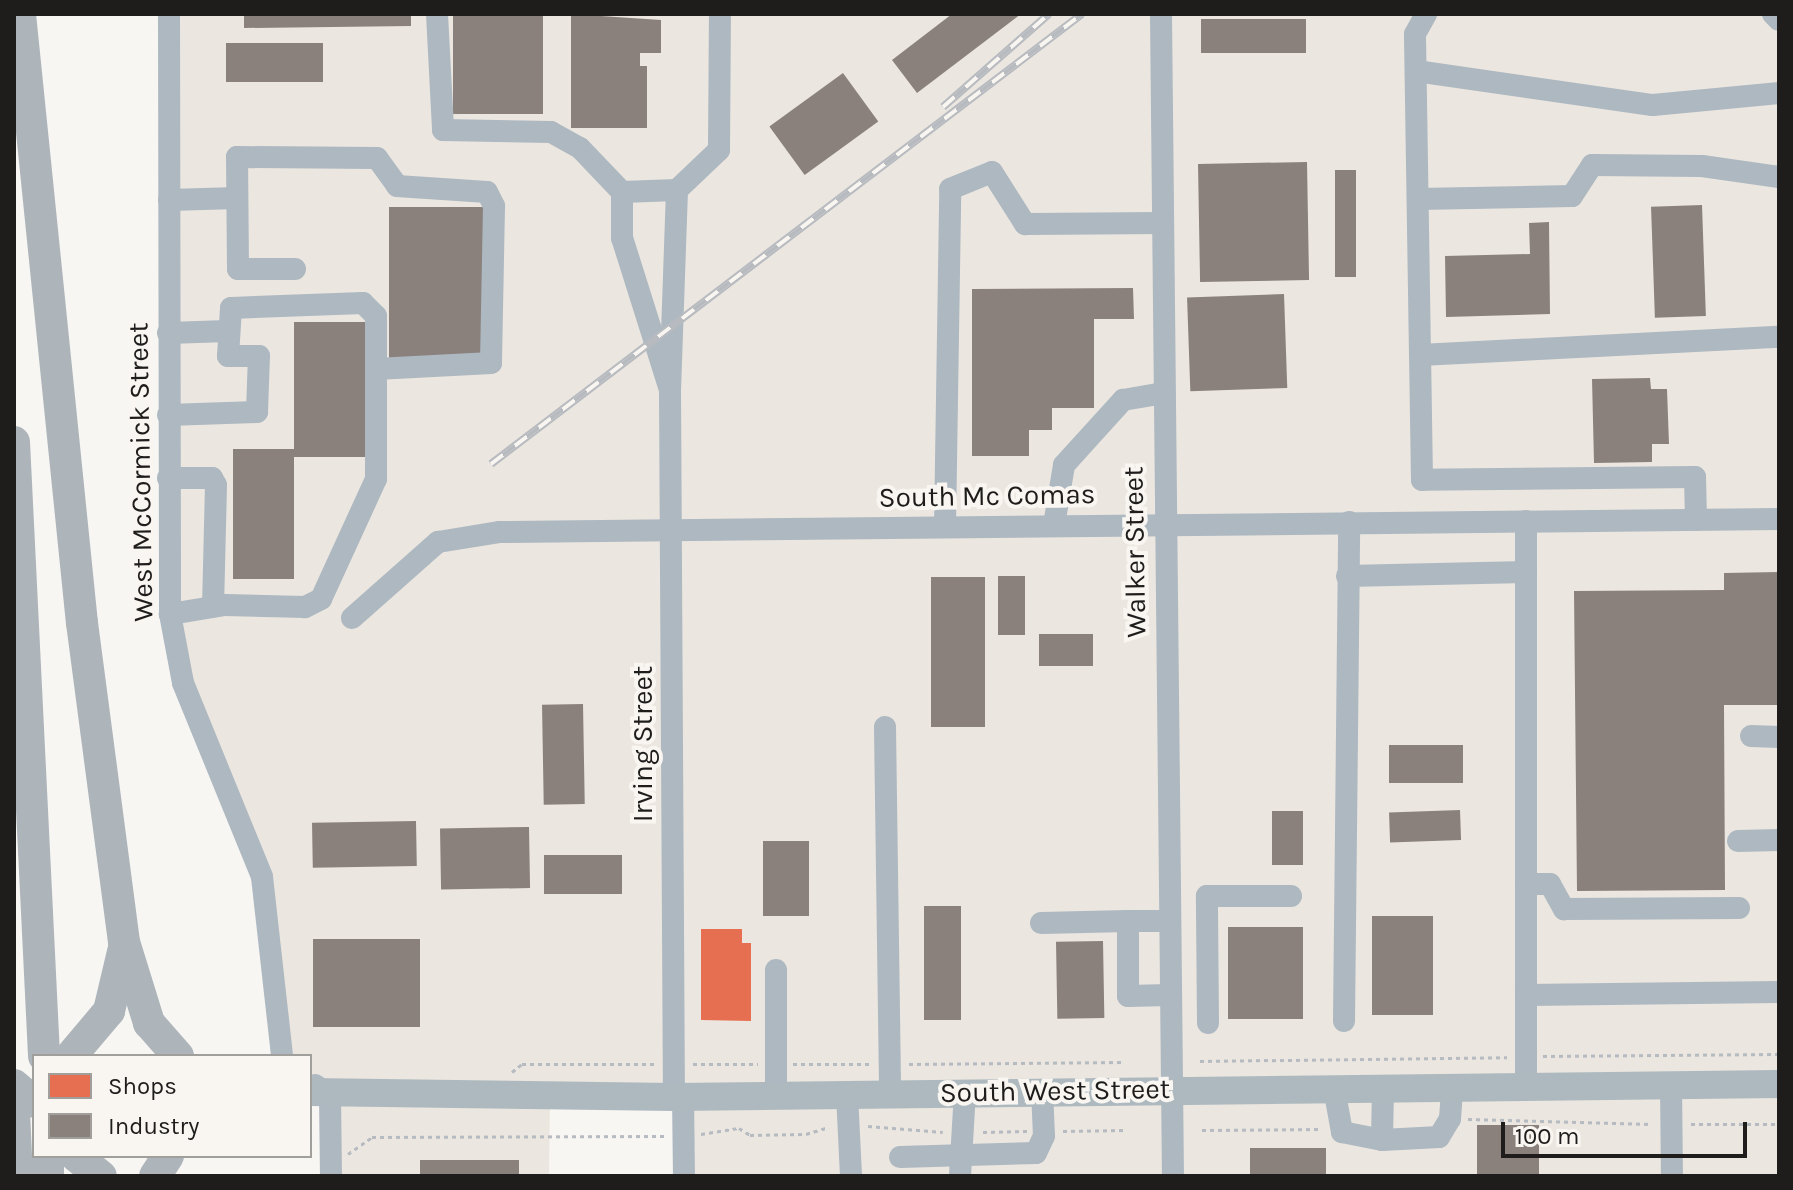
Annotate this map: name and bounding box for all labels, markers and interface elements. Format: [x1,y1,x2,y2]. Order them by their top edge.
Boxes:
street label: West McCormick Street [122,322,160,622]
street label: Walker Street [1117,466,1153,638]
street label: South Mc Comas [878,477,1096,515]
street label: Irving Street [626,666,660,822]
legend [32,1054,312,1158]
text: Shops [108,1072,177,1100]
street label: South West Street [939,1072,1171,1110]
scale bar [1505,1106,1751,1156]
text: Industry [108,1112,199,1140]
text: 100 m [1515,1122,1580,1150]

